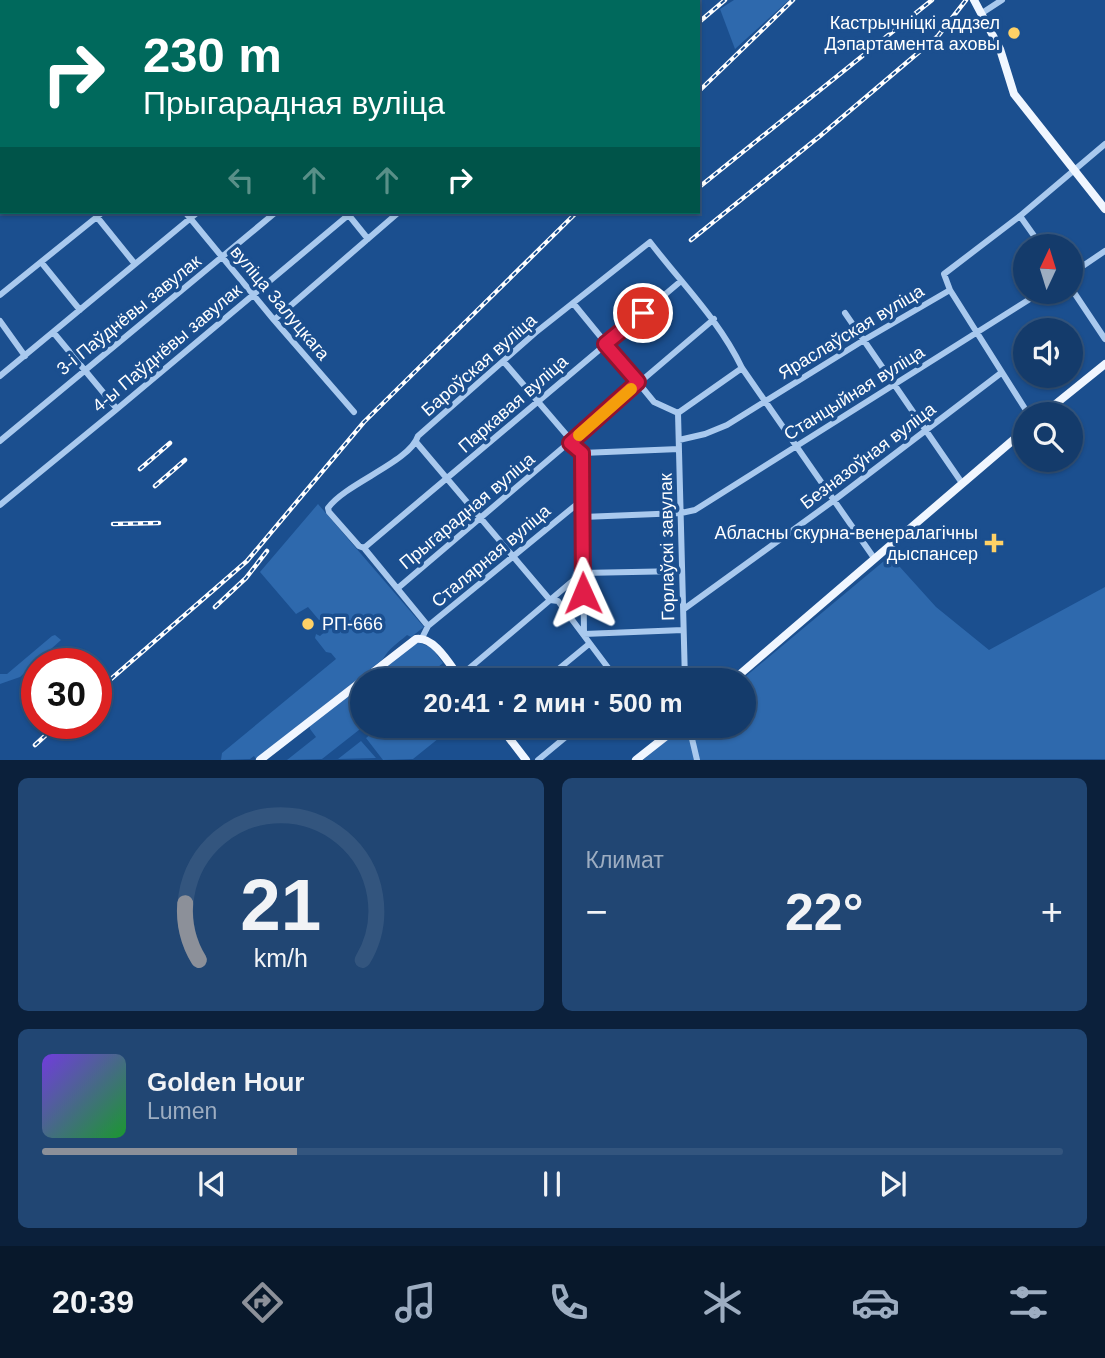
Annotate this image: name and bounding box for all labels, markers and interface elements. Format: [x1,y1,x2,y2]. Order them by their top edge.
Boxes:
place label: Кастрычніцкі аддзел Дэпартамента аховы [825,13,1000,54]
marker: Кастрычніцкі аддзел Дэпартамента аховы [1006,25,1022,41]
icon: right [28,28,119,119]
text: 230 m [143,28,282,82]
text: Прыгарадная вуліца [143,85,445,121]
icon: left [222,161,260,199]
icon: ahead [295,161,333,199]
icon: ahead [368,161,406,199]
icon: right [441,161,479,199]
north arrow [1013,234,1083,304]
map controls [1013,234,1083,472]
street label: вуліца Залуцкага [226,242,334,365]
street label: 3-і Паўднёвы завулак [53,251,205,379]
street label: 4-ы Паўднёвы завулак [88,280,246,416]
street label: Яраслаўская вуліца [775,280,928,383]
pin [613,283,673,343]
icon: arrive [624,294,662,332]
street label: Бароўская вуліца [418,309,541,420]
button: sound [1013,318,1083,388]
street label: Станцыйная вуліца [780,341,929,444]
street label: Паркавая вуліца [454,351,572,457]
street label: Безназоўная вуліца [797,398,940,513]
button: search [1013,402,1083,472]
street label: Прыгарадная вуліца [396,448,539,573]
street label: Горлаўскі завулак [656,473,678,621]
street label: Сталярная вуліца [428,500,555,611]
place label: Абласны скурна-венералагічны дыспансер [715,523,978,564]
marker: Абласны скурна-венералагічны дыспансер [984,533,1004,553]
position arrow [546,556,620,630]
place label: РП-666 [322,614,383,634]
marker: РП-666 [300,616,316,632]
speed limit sign: 30 [21,648,112,739]
text: 20:41 · 2 мин · 500 m [423,688,683,718]
text: Климат [586,847,664,873]
text: 21 [240,865,321,946]
text: 22° [785,883,864,941]
text: − [586,891,608,933]
text: + [1041,891,1063,933]
text: km/h [254,944,308,972]
text: Golden Hour [147,1067,304,1097]
text: Lumen [147,1098,217,1124]
icon: previous [193,1165,231,1203]
icon: pause [533,1165,571,1203]
icon: next [874,1165,912,1203]
icon: directions [238,1278,287,1327]
icon: music [391,1278,440,1327]
icon: phone [544,1278,593,1327]
icon: climate [698,1278,747,1327]
icon: car [851,1278,900,1327]
icon: filters [1004,1278,1053,1327]
text: 20:39 [52,1284,134,1320]

